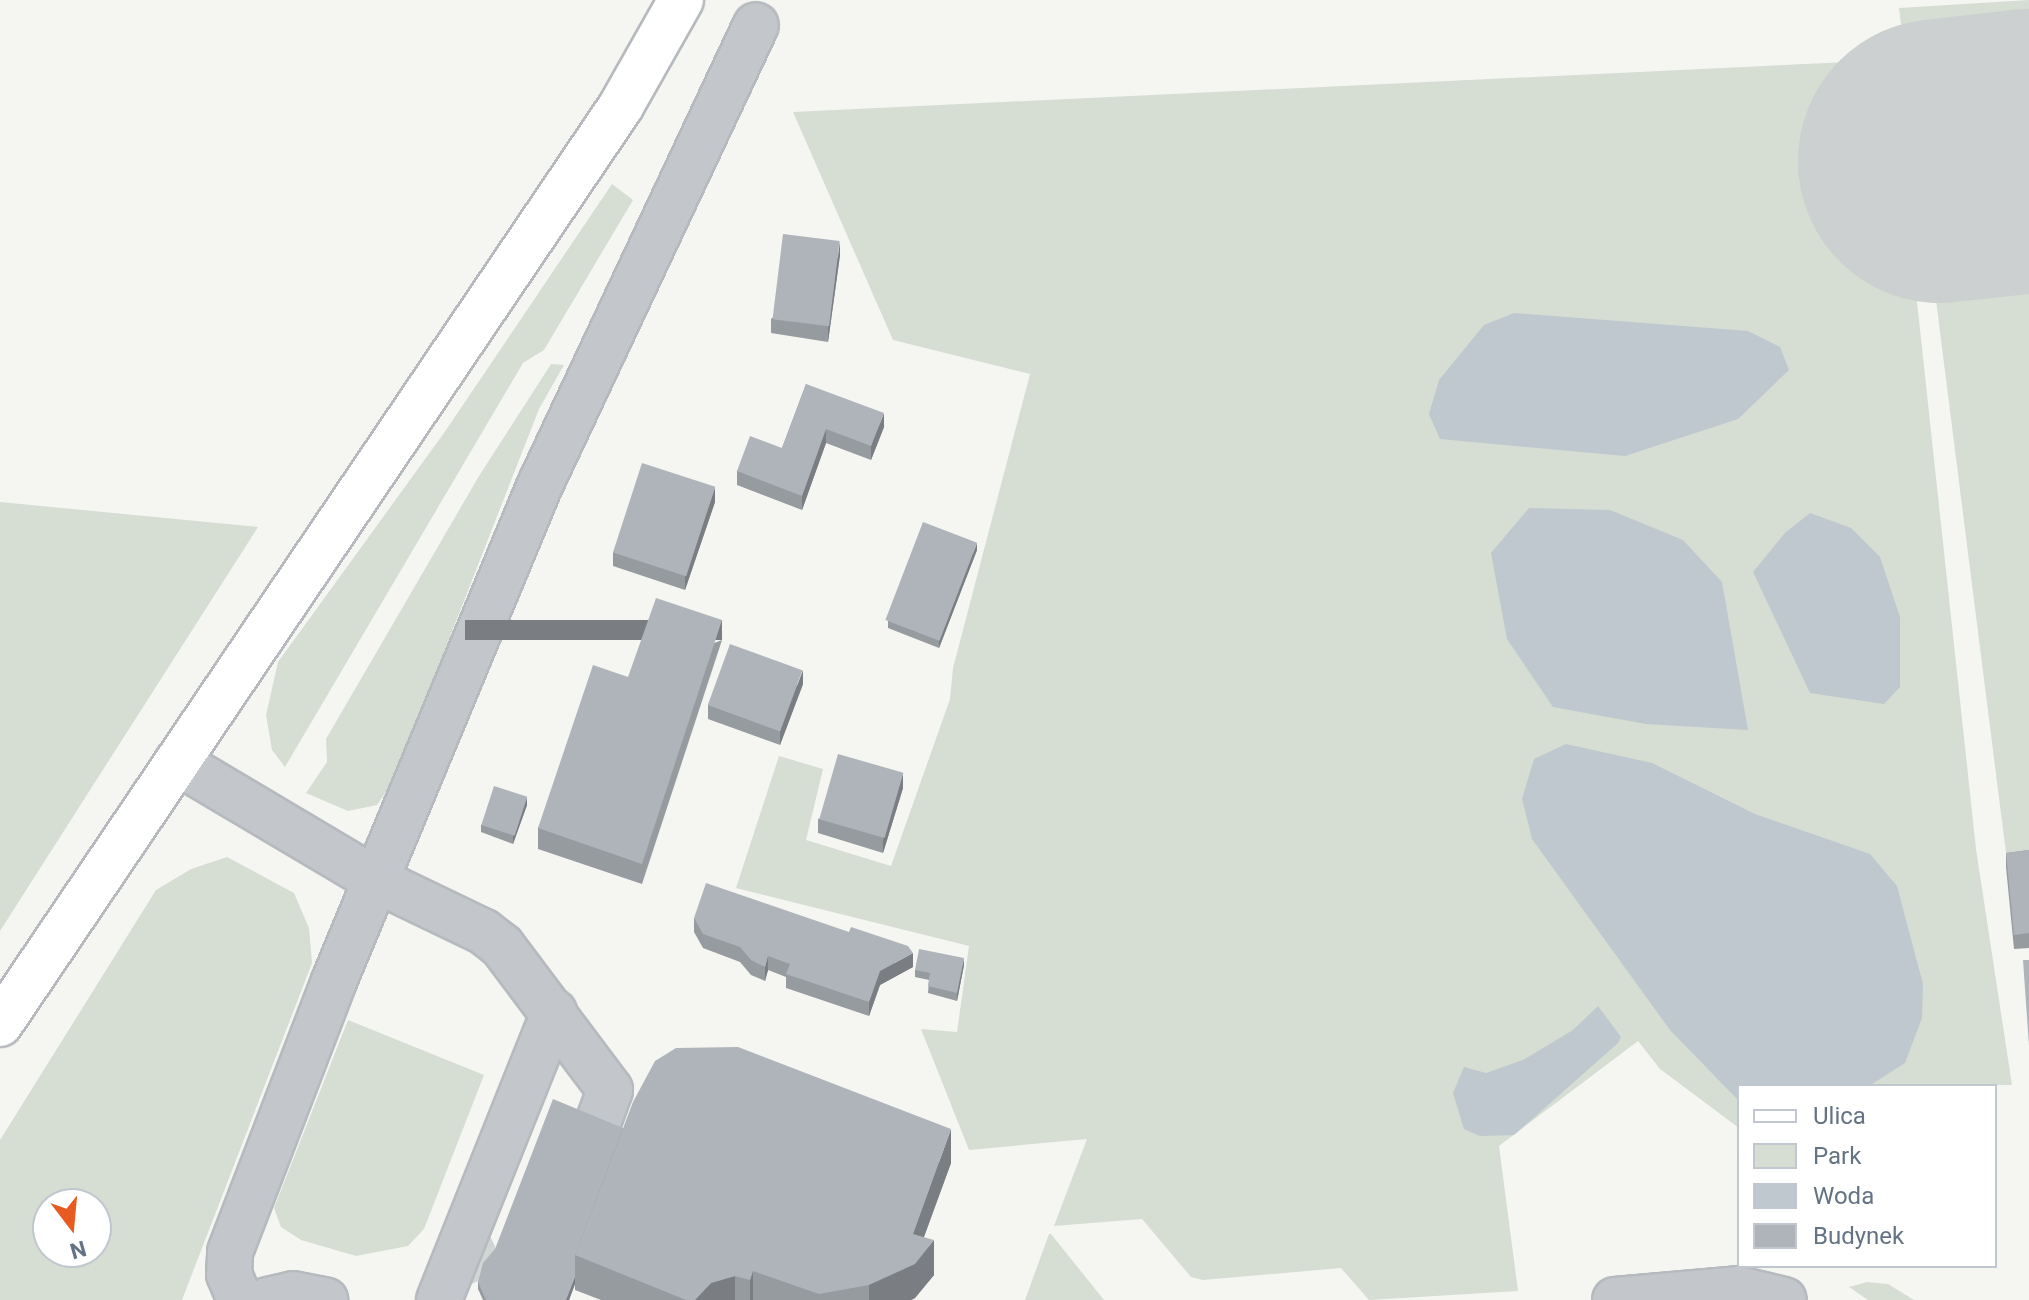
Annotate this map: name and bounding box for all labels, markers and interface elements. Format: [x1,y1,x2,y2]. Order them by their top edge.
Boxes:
legend [1737,1084,1997,1268]
text: Ulica [1813,1102,1866,1130]
text: Park [1813,1142,1861,1170]
text: Woda [1813,1182,1874,1210]
north arrow [32,1188,112,1268]
text: Budynek [1813,1222,1904,1250]
text: N [67,1235,89,1264]

